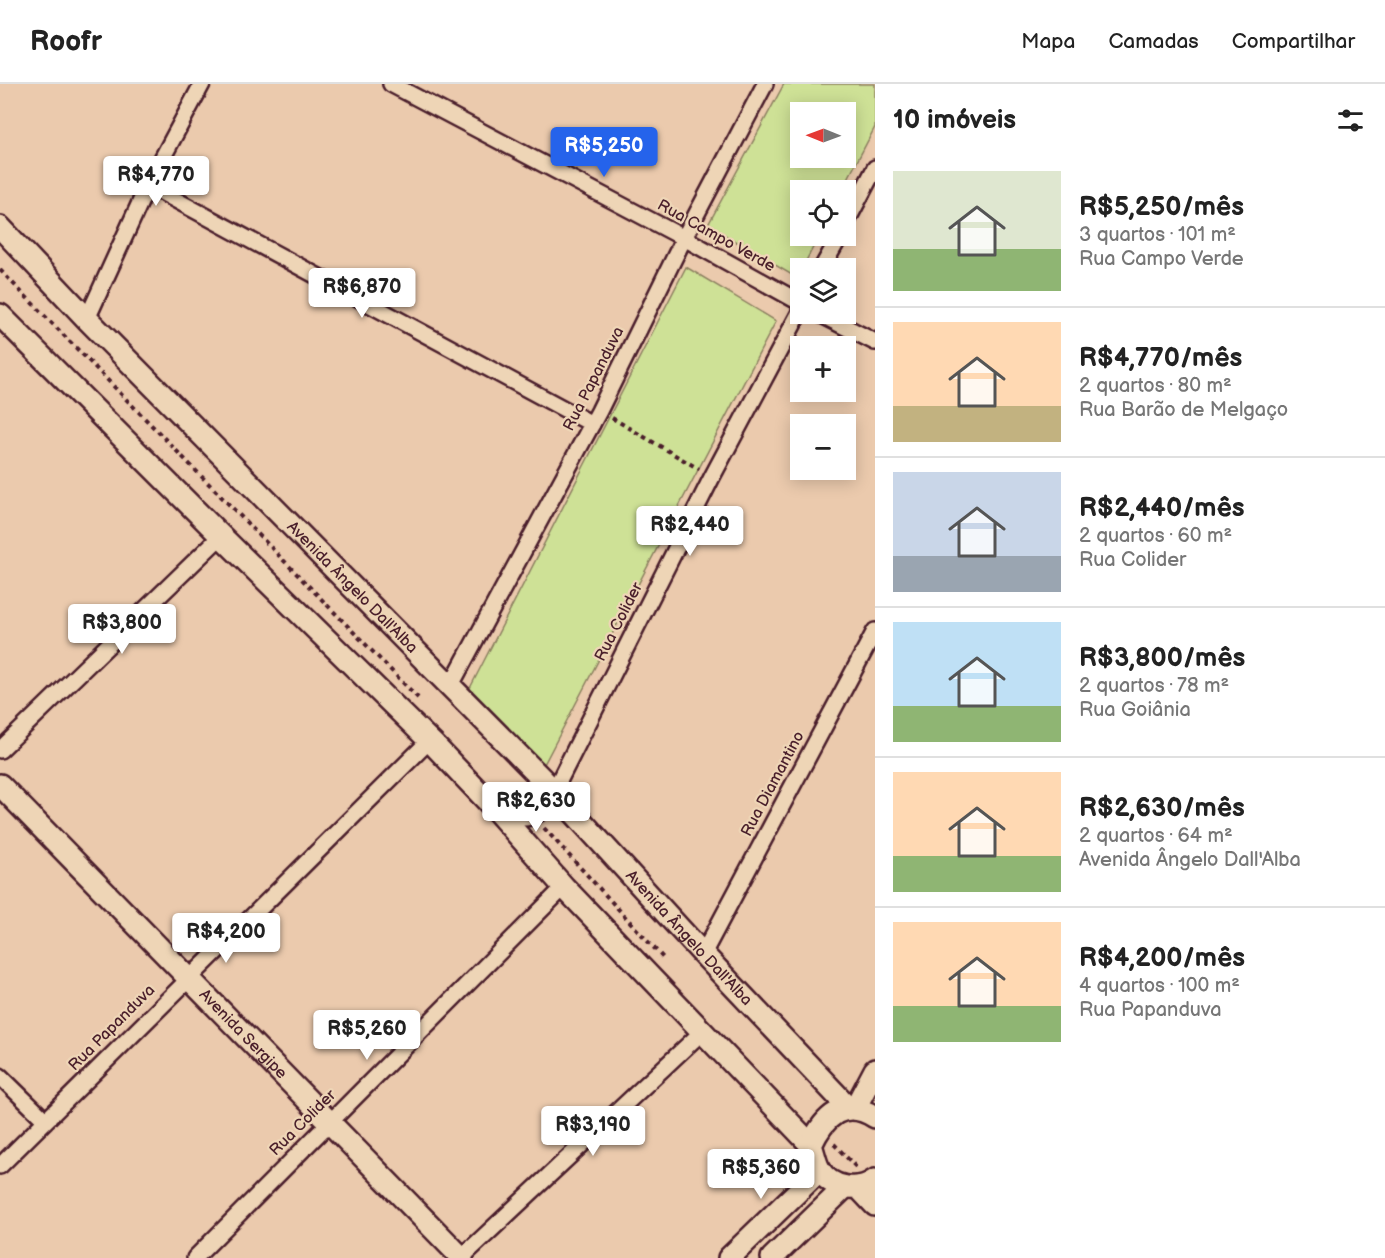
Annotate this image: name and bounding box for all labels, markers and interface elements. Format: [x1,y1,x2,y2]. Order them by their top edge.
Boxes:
text: Roofr [30,25,102,58]
text: Mapa [1021,29,1075,54]
text: Camadas [1108,29,1199,54]
text: Compartilhar [1232,29,1355,54]
north arrow [790,102,856,168]
map controls [790,102,856,480]
icon: filters [1334,104,1367,137]
text: 10 imóveis [893,105,1016,136]
pin: R$5,250 [549,127,659,178]
text: R$5,250 [565,134,643,158]
pin: R$4,770 [101,156,211,207]
text: R$4,770 [117,163,195,187]
button: locate [790,180,856,246]
text: R$5,250/mês [1079,192,1244,223]
icon: home [941,195,1013,267]
street label: Rua Campo Verde [654,196,779,276]
text: 3 quartos · 101 m² [1079,223,1236,247]
text: Rua Campo Verde [1079,247,1244,271]
button: layers [790,258,856,324]
pin: R$6,870 [307,268,417,319]
text: R$6,870 [323,275,401,299]
street label: Rua Papanduva [560,324,628,434]
button: + [790,336,856,402]
text: R$4,770/mês [1079,343,1242,374]
icon: home [941,346,1013,418]
text: 2 quartos · 80 m² [1079,374,1232,398]
text: Rua Barão de Melgaço [1079,398,1288,422]
button: − [790,414,856,480]
text: R$2,440/mês [1079,493,1245,524]
icon: home [941,496,1013,568]
pin: R$2,440 [635,506,745,557]
text: R$2,440 [650,513,730,537]
street label: Avenida Ângelo Dall'Alba [283,517,422,657]
text: 2 quartos · 60 m² [1079,524,1232,548]
text: Rua Colider [1079,548,1186,572]
street label: Rua Colider [591,579,647,665]
pin: R$3,800 [67,604,177,655]
text: R$3,800 [82,611,162,635]
text: R$3,800/mês [1079,643,1245,674]
icon: home [941,646,1013,718]
text: 2 quartos · 78 m² [1079,674,1229,698]
text: Rua Goiânia [1079,698,1191,722]
street label: Rua Diamantino [737,728,809,840]
pin: R$2,630 [481,782,591,833]
text: R$2,630 [496,789,576,813]
text: R$2,630/mês [1079,793,1245,824]
icon: home [941,796,1013,868]
text: 2 quartos · 64 m² [1079,824,1233,848]
text: Avenida Ângelo Dall'Alba [1079,848,1301,872]
street label: Avenida Ângelo Dall'Alba [622,866,756,1009]
pin: R$4,200 [171,913,281,964]
text: R$4,200 [186,920,266,944]
text: R$4,200/mês [1079,943,1245,974]
icon: home [941,946,1013,1018]
text: 4 quartos · 100 m² [1079,974,1240,998]
street label: Rua Papanduva [65,981,159,1075]
street label: Avenida Sergipe [195,985,291,1083]
text: Rua Papanduva [1079,998,1222,1022]
pin: R$5,260 [312,1010,422,1061]
text: R$5,260 [327,1017,407,1041]
street label: Rua Colider [266,1086,340,1160]
pin: R$3,190 [538,1106,648,1157]
text: R$3,190 [555,1113,631,1137]
pin: R$5,360 [706,1149,816,1200]
text: R$5,360 [721,1156,801,1180]

